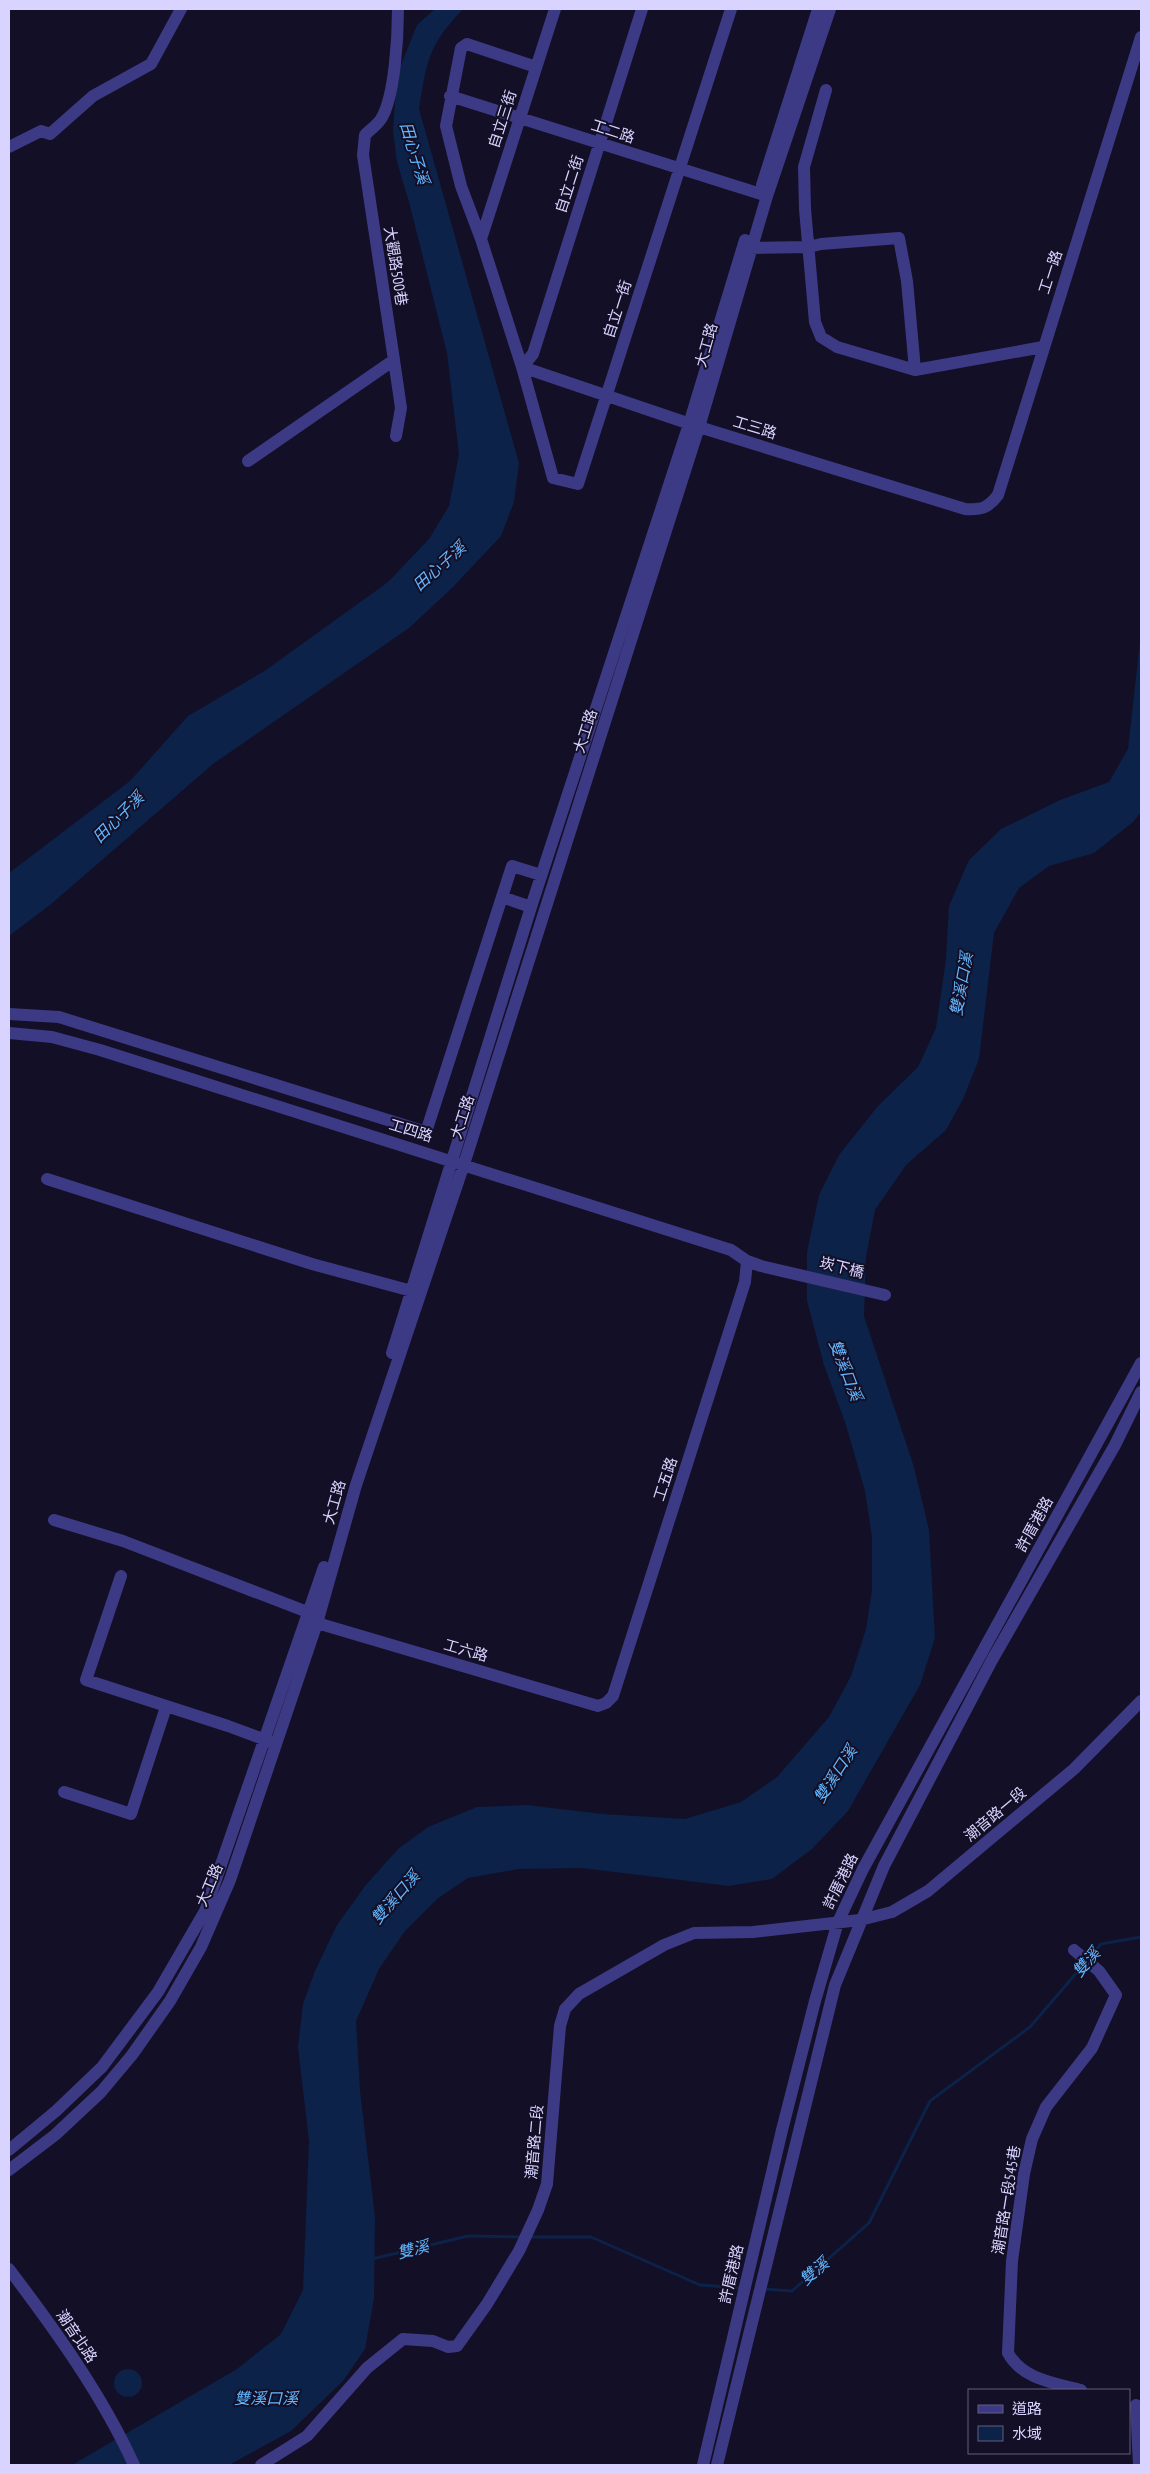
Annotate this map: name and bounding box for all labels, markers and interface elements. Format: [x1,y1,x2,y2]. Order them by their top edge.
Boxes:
street label: 自立三街 [484,88,520,150]
street label: 工二路 [589,115,637,147]
water label: 田心子溪 [396,119,435,188]
street label: 自立二街 [551,153,587,215]
street label: 大觀路500巷 [380,225,412,307]
street label: 工一路 [1034,248,1066,296]
street label: 自立一街 [599,278,635,340]
street label: 大工路 [691,321,721,369]
street label: 工三路 [731,411,779,443]
water label: 田心子溪 [409,536,471,595]
street label: 大工路 [569,707,601,755]
water label: 田心子溪 [88,786,149,847]
water label: 雙溪口溪 [946,949,977,1017]
street label: 大工路 [446,1093,478,1141]
street label: 工四路 [387,1114,435,1146]
street label: 崁下橋 [818,1252,866,1282]
water label: 雙溪口溪 [825,1337,868,1405]
street label: 工五路 [649,1455,681,1503]
street label: 大工路 [319,1478,349,1526]
street label: 許厝港路 [1011,1493,1057,1555]
street label: 工六路 [442,1635,490,1665]
water label: 雙溪口溪 [809,1740,862,1806]
street label: 潮音路一段 [960,1783,1030,1845]
street label: 許厝港路 [818,1850,862,1912]
street label: 大工路 [191,1861,227,1909]
water label: 雙溪口溪 [366,1865,425,1928]
water label: 雙溪 [1068,1942,1105,1981]
street label: 潮音路二段 [521,2104,547,2180]
street label: 潮音路一段545巷 [988,2144,1024,2256]
water label: 雙溪 [395,2235,433,2262]
street label: 許厝港路 [715,2243,747,2305]
water label: 雙溪 [795,2252,834,2289]
street label: 潮音北路 [52,2306,102,2366]
water label: 雙溪口溪 [234,2388,300,2408]
legend [968,2389,1130,2454]
text: 道路 [1012,2399,1042,2418]
text: 水域 [1012,2424,1042,2443]

